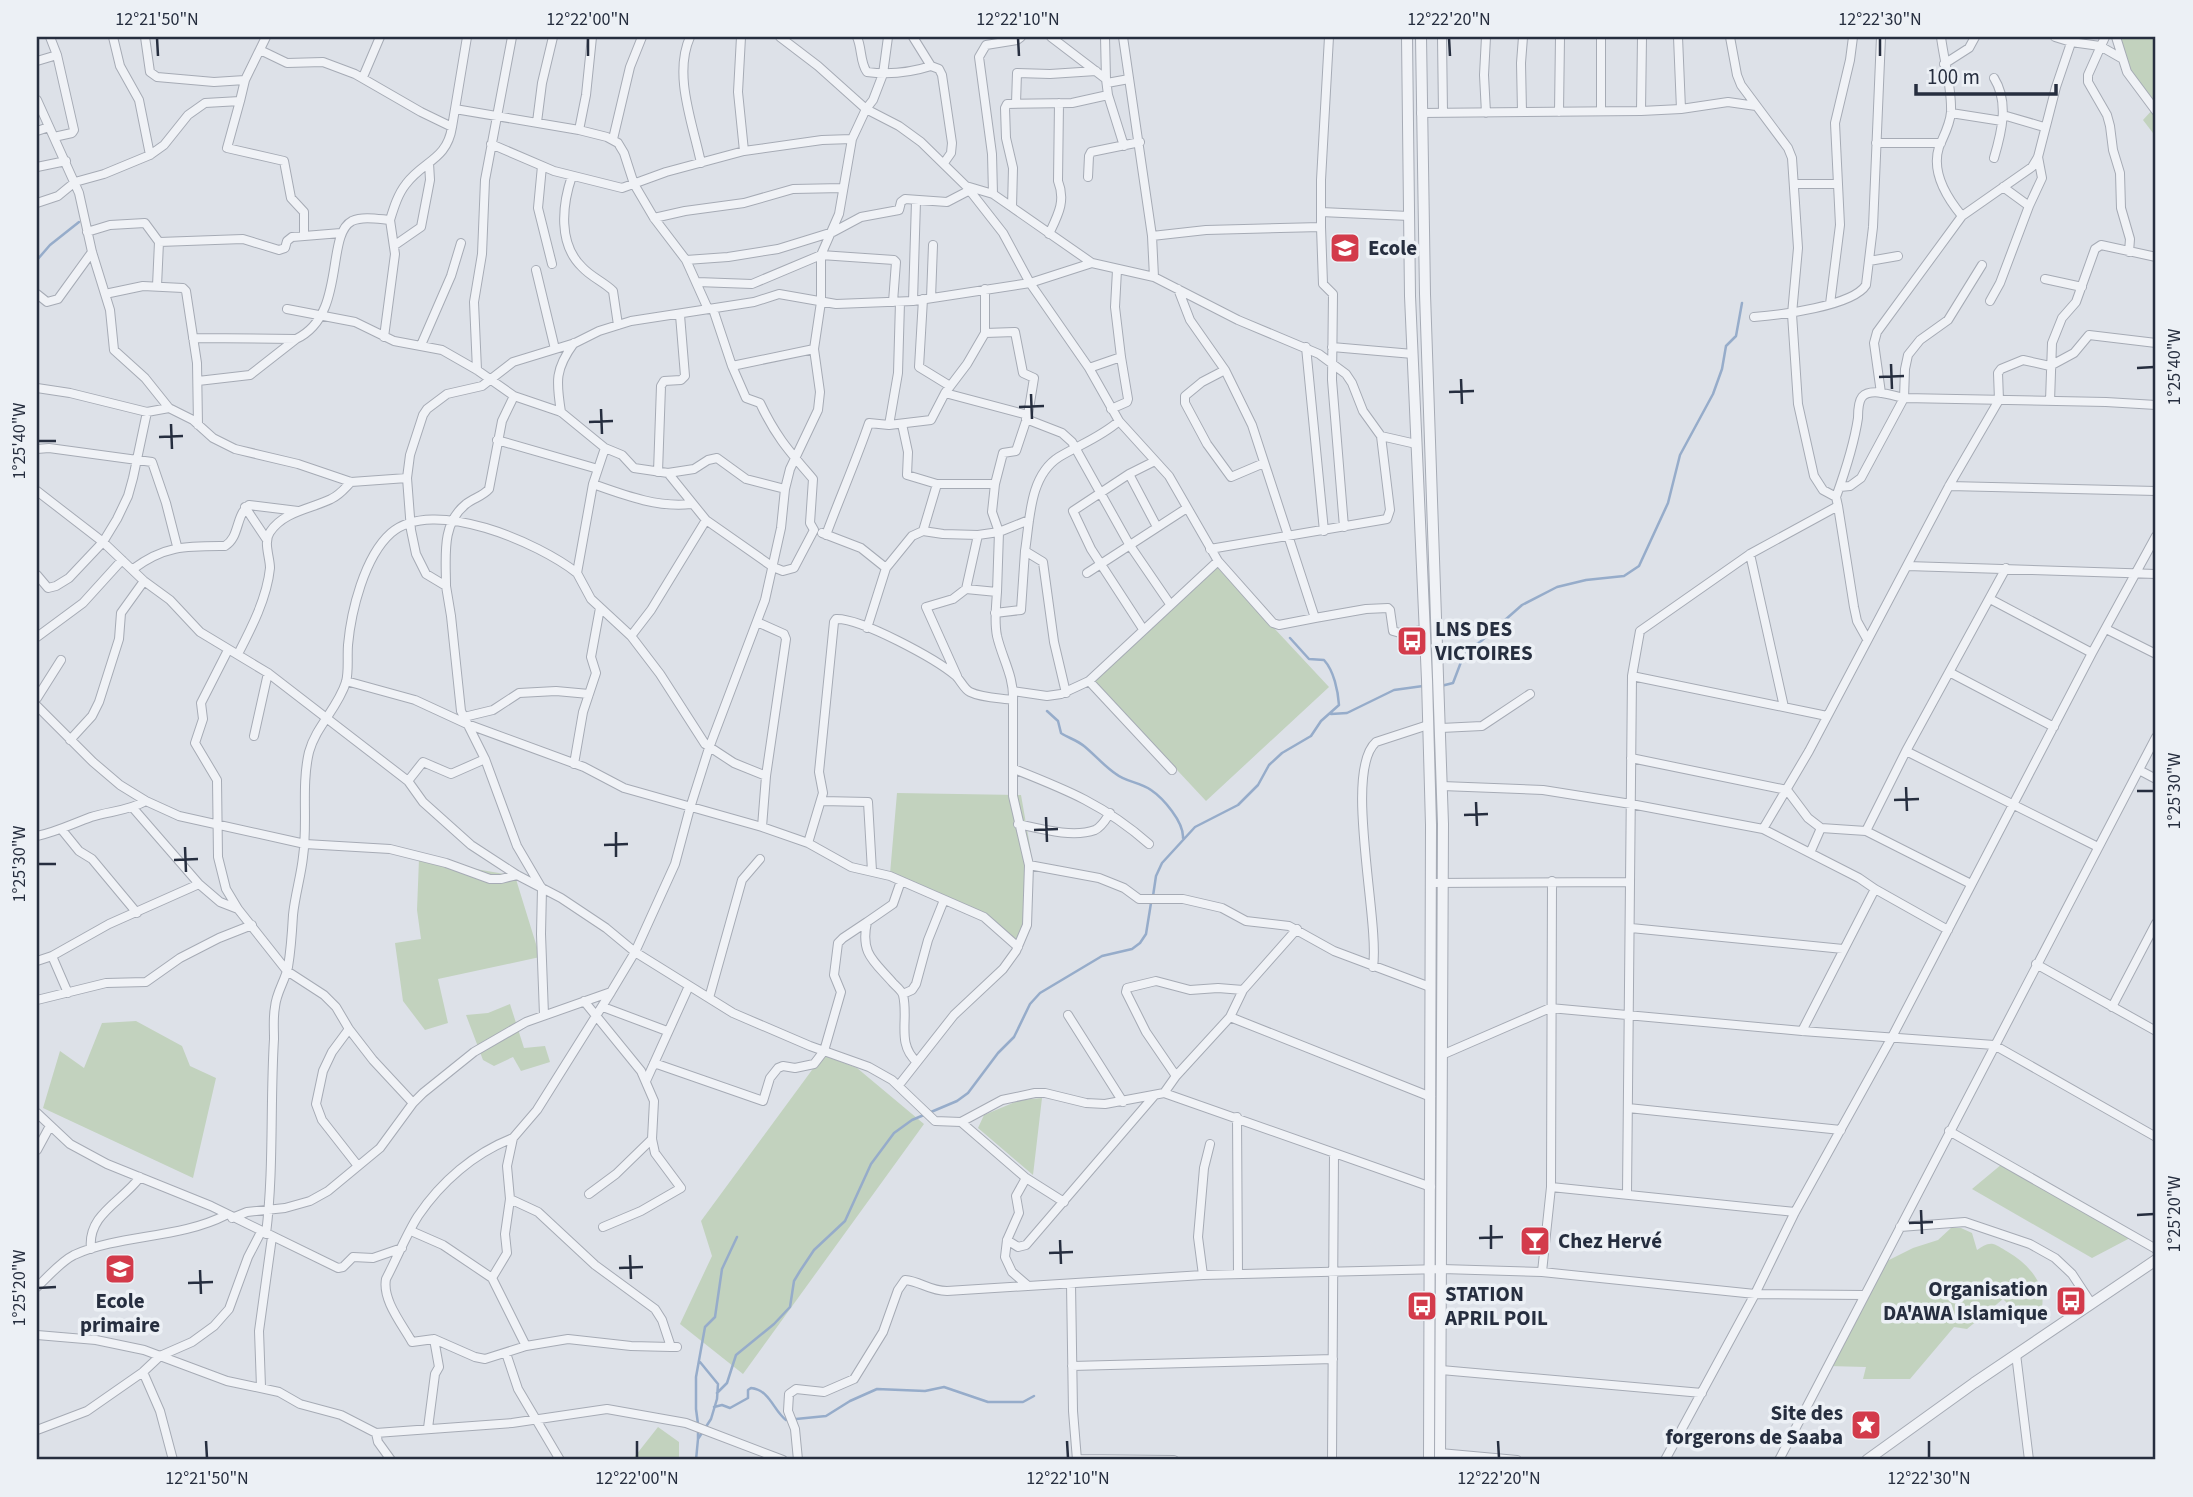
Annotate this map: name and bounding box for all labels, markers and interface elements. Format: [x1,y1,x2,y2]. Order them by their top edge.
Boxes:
text: 12°21'50"N [115,7,199,32]
text: 12°22'00"N [546,7,630,32]
text: 12°22'10"N [976,7,1060,32]
text: 12°22'20"N [1407,7,1491,32]
text: 12°22'30"N [1838,7,1922,32]
scale bar [1916,52,2056,96]
text: 100 m [1927,62,1980,92]
school or university icon: Ecole [1328,231,1362,265]
place label: Ecole [1368,233,1417,263]
text: 1°25'40"W [2162,329,2187,406]
text: 1°25'40"W [7,403,32,480]
place label: LNS DES VICTOIRES [1434,614,1533,668]
bus stop icon: LNS DES VICTOIRES [1395,624,1429,658]
text: 1°25'30"W [2162,753,2187,830]
text: 1°25'30"W [7,826,32,903]
text: 1°25'20"W [2162,1176,2187,1253]
bar icon: Chez Hervé [1518,1224,1552,1258]
place label: Chez Hervé [1558,1226,1662,1256]
text: 1°25'20"W [7,1250,32,1327]
school or university icon: Ecole primaire [103,1252,137,1286]
place label: Organisation DA'AWA Islamique [1883,1274,2048,1328]
place label: STATION APRIL POIL [1444,1279,1548,1333]
bus stop icon: Organisation DA'AWA Islamique [2054,1284,2088,1318]
place label: Ecole primaire [80,1286,160,1340]
bus stop icon: STATION APRIL POIL [1405,1289,1439,1323]
place label: Site des forgerons de Saaba [1665,1398,1843,1452]
place icon: Site des forgerons de Saaba [1849,1408,1883,1442]
text: 12°21'50"N [165,1466,249,1491]
text: 12°22'00"N [595,1466,679,1491]
text: 12°22'10"N [1026,1466,1110,1491]
text: 12°22'20"N [1457,1466,1541,1491]
text: 12°22'30"N [1887,1466,1971,1491]

